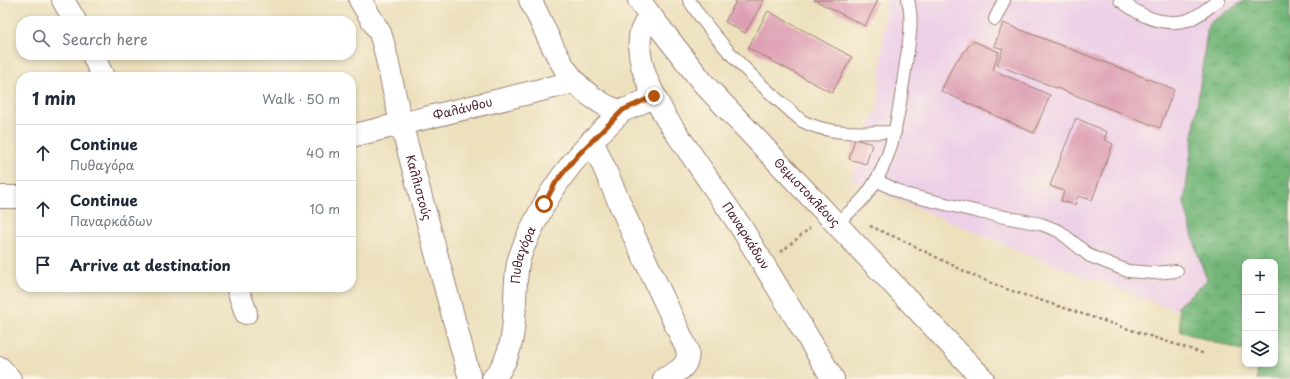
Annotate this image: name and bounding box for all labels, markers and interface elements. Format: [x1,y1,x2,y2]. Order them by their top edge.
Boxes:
search box [16,16,356,60]
icon: search [30,27,52,49]
text: Search here [62,27,148,50]
text: 1 min [32,85,76,111]
route end [645,87,663,105]
text: Walk · 50 m [262,89,340,108]
street label: Φαλάνθου [431,92,494,124]
text: Continue [70,132,138,155]
icon: ahead [32,142,54,164]
text: 40 m [306,143,340,162]
street label: Καλλιστούς [402,153,437,222]
street label: Θεμιστοκλέους [770,153,845,230]
text: Πυθαγόρα [70,155,134,174]
text: Continue [70,188,138,211]
route start [535,195,553,213]
icon: ahead [32,198,54,220]
street label: Παναρκάδων [718,198,775,273]
text: 10 m [310,199,340,218]
text: Παναρκάδων [70,211,153,230]
street label: Πυθαγόρα [506,223,540,284]
text: Arrive at destination [70,253,231,276]
icon: arrive [32,254,54,276]
map controls [1242,259,1278,367]
button: + [1242,259,1278,295]
button: − [1242,295,1278,331]
button: layers [1242,331,1278,367]

